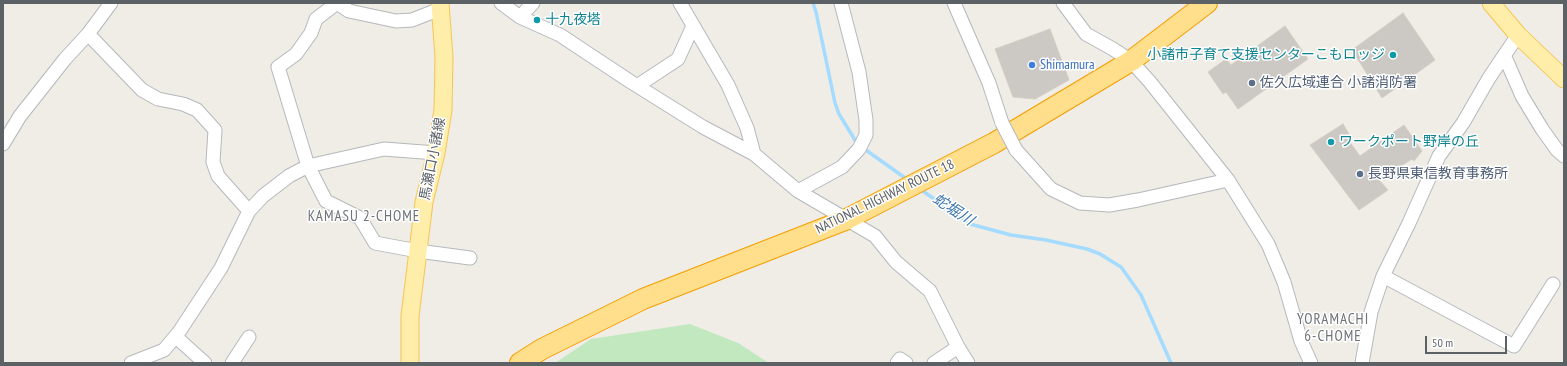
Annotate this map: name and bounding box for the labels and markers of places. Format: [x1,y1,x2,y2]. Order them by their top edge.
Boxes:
place label: 十九夜塔 [545,12,601,28]
marker: 十九夜塔 [532,15,542,25]
place label: 小諸市子育て支援センターこもロッジ [1147,47,1385,63]
marker: 小諸市子育て支援センターこもロッジ [1388,50,1398,60]
place label: Shimamura [1040,57,1095,73]
marker: Shimamura [1027,60,1037,70]
place label: 佐久広域連合 小諸消防署 [1260,75,1417,91]
marker: 佐久広域連合 小諸消防署 [1247,78,1257,88]
place label: ワークポート野岸の丘 [1339,134,1479,150]
marker: ワークポート野岸の丘 [1326,137,1336,147]
place label: 長野県東信教育事務所 [1368,166,1508,182]
marker: 長野県東信教育事務所 [1355,169,1365,179]

